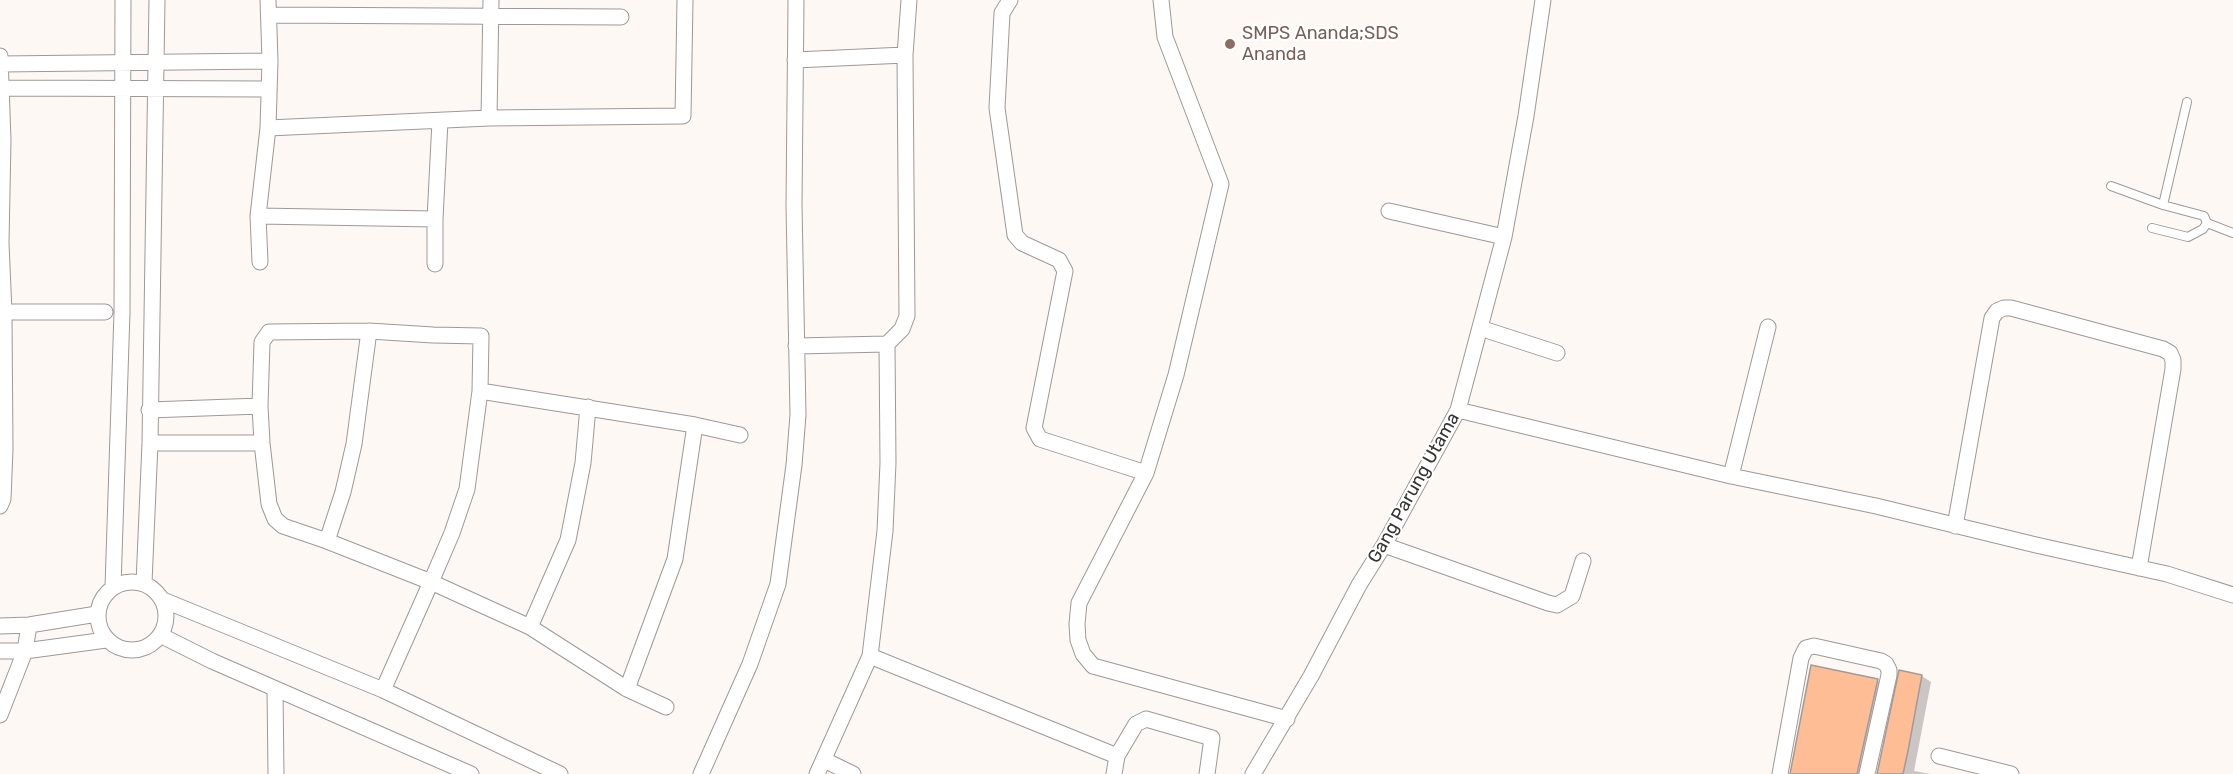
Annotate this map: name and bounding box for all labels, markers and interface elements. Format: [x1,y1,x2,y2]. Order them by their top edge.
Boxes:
place label: SMPS Ananda;SDS Ananda [1242,23,1399,66]
marker: SMPS Ananda;SDS Ananda [1223,37,1237,51]
street label: Gang Parung Utama [1364,409,1464,567]

